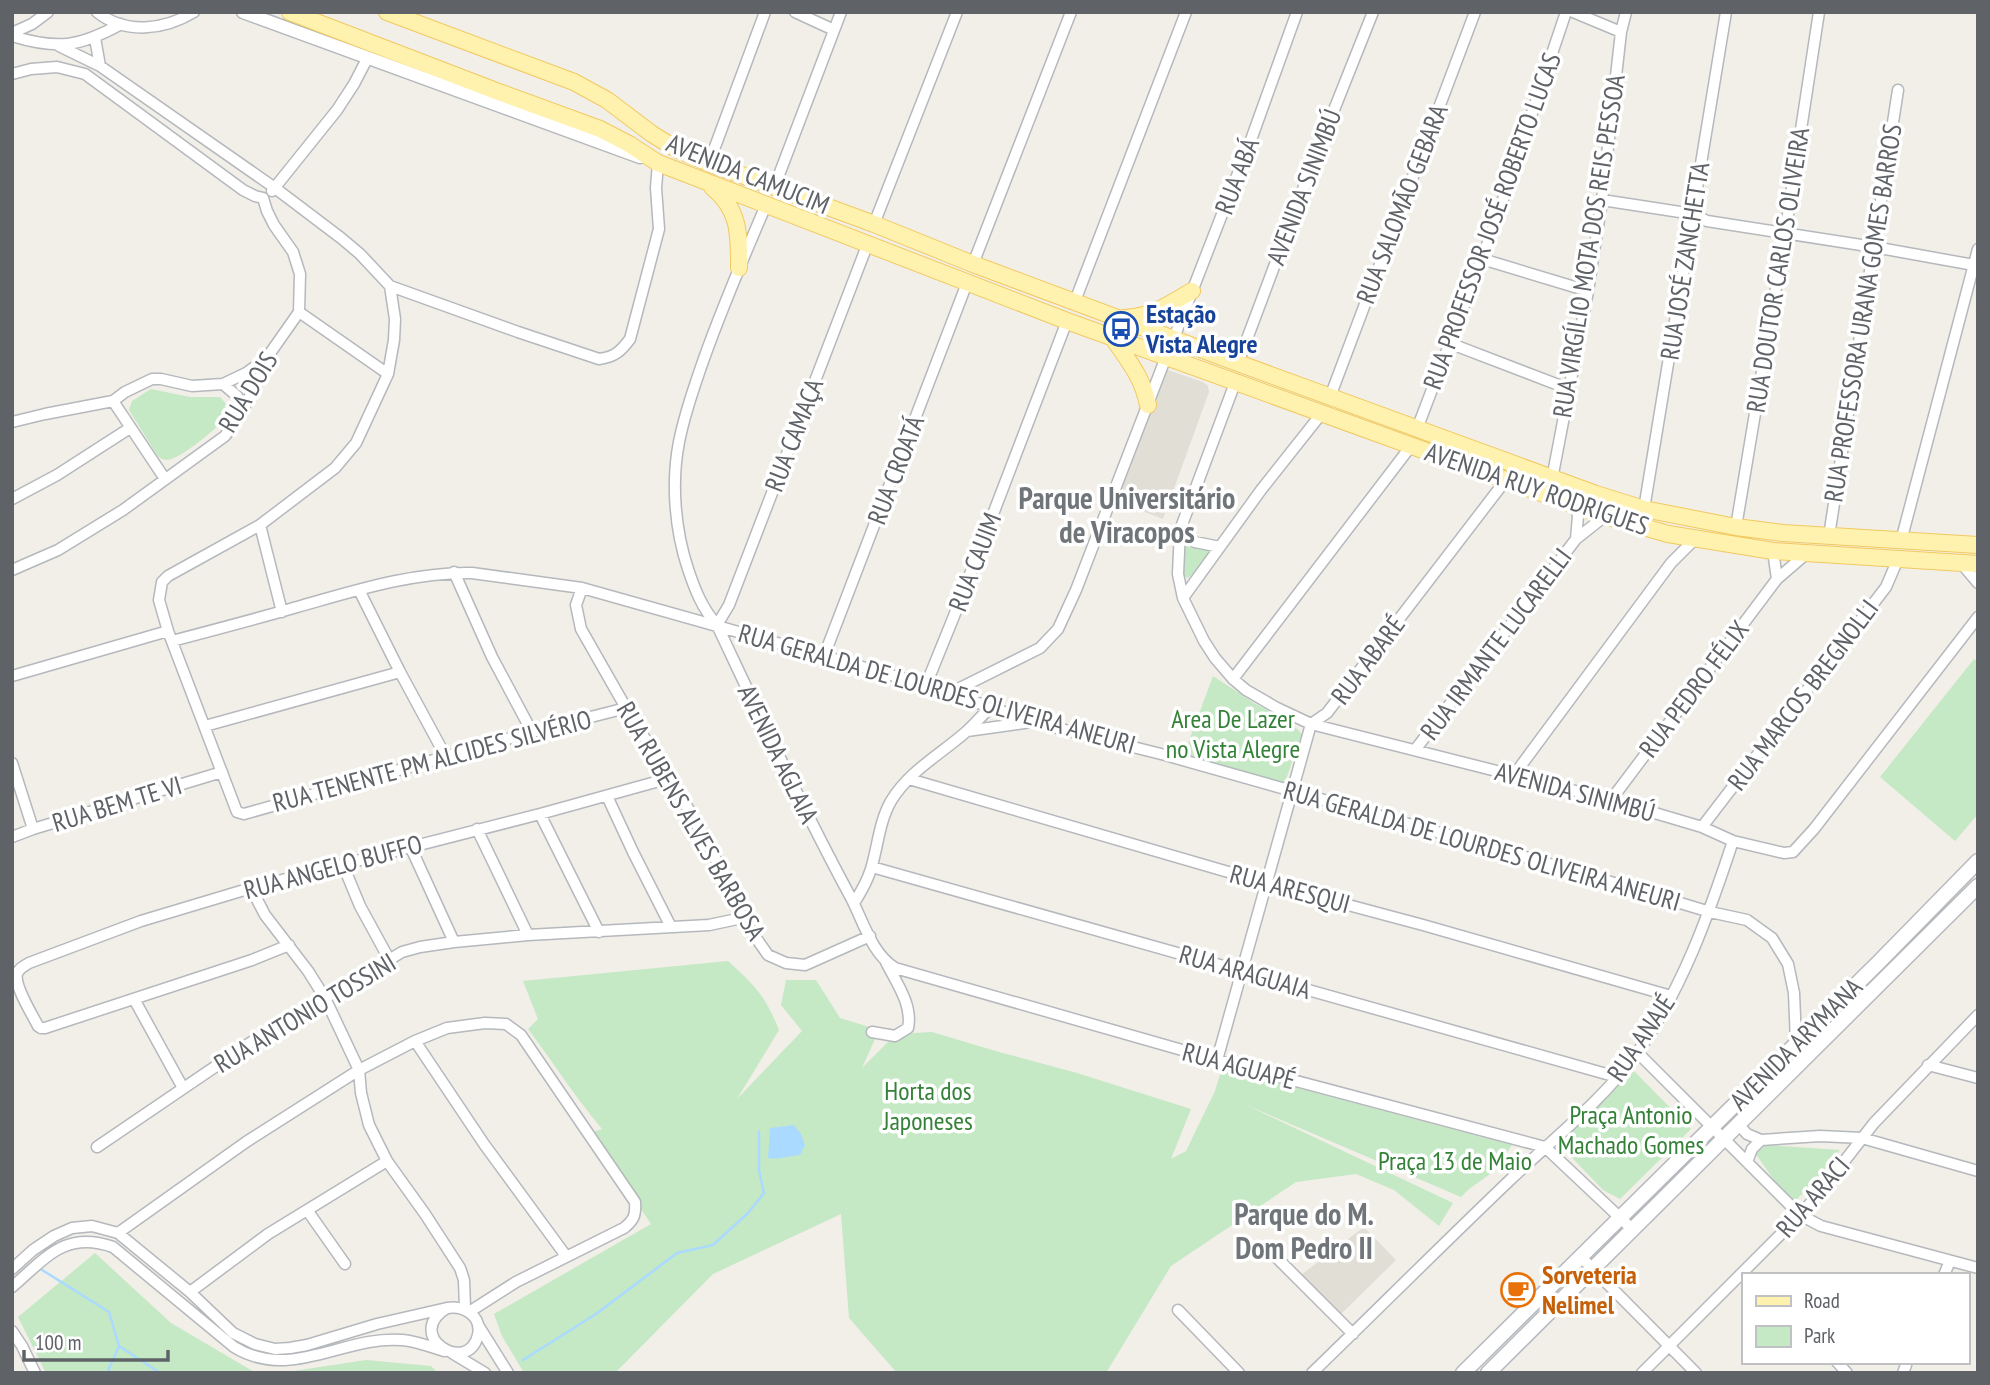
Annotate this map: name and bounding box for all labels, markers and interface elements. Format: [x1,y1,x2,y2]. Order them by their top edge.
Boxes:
street label: RUA PROFESSOR JOSÉ ROBERTO LUCAS [1415,48,1568,394]
street label: RUA VIRGÍLIO MOTA DOS REIS PESSOA [1545,71,1632,420]
street label: RUA SALOMÃO GEBARA [1348,99,1455,308]
street label: AVENIDA SINIMBÚ [1259,104,1348,269]
street label: RUA PROFESSORA URANA GOMES BARROS [1816,122,1909,504]
street label: RUA DOUTOR CARLOS OLIVEIRA [1739,124,1816,415]
street label: AVENIDA CAMUCIM [662,126,834,221]
street label: RUA ABÁ [1207,132,1266,219]
street label: RUA JOSÉ ZANCHETTA [1653,159,1717,362]
place label: Estação Vista Alegre [1145,297,1258,360]
bus stop icon: Estação Vista Alegre [1102,310,1140,348]
street label: RUA DOIS [211,345,284,438]
street label: RUA CAMAÇA [757,373,830,496]
street label: RUA CROATÁ [860,410,932,529]
street label: AVENIDA RUY RODRIGUES [1421,435,1653,542]
district label: Parque Universitário de Viracopos [1019,478,1235,551]
street label: RUA CAUIM [941,508,1008,616]
street label: RUA IRMANTE LUCARELLI [1413,541,1579,746]
street label: RUA MARCOS BREGNOLLI [1720,593,1885,797]
street label: RUA ABARÉ [1324,609,1412,711]
street label: RUA PEDRO FÉLIX [1631,614,1756,764]
street label: RUA GERALDA DE LOURDES OLIVEIRA ANEURI [735,616,1139,761]
street label: AVENIDA AGLAIA [731,679,826,829]
street label: RUA RUBENS ALVES BARBOSA [610,696,774,947]
street label: RUA TENENTE PM ALCIDES SILVÉRIO [269,702,595,819]
park label: Area De Lazer no Vista Alegre [1166,702,1300,765]
street label: AVENIDA SINIMBÚ [1492,754,1659,829]
street label: RUA BEM TE VI [48,768,186,839]
street label: RUA GERALDA DE LOURDES OLIVEIRA ANEURI [1280,773,1684,918]
street label: RUA ANGELO BUFFO [240,827,426,906]
street label: RUA ARESQUI [1226,857,1354,920]
street label: RUA ARAGUAIA [1176,937,1315,1006]
street label: RUA ANTONIO TOSSINI [208,945,402,1080]
street label: AVENIDA ARYMANA [1722,970,1869,1117]
street label: RUA ANAJÉ [1599,988,1682,1088]
street label: RUA AGUAPÉ [1179,1035,1299,1096]
park label: Horta dos Japoneses [882,1074,973,1137]
park label: Praça Antonio Machado Gomes [1558,1098,1704,1161]
park label: Praça 13 de Maio [1378,1144,1532,1177]
street label: RUA ARACI [1769,1150,1857,1244]
district label: Parque do M. Dom Pedro II [1234,1194,1374,1267]
place label: Sorveteria Nelimel [1542,1258,1637,1321]
cafe icon: Sorveteria Nelimel [1499,1271,1537,1309]
legend [1742,1273,1969,1364]
text: Road [1804,1287,1840,1314]
scale bar [24,1318,168,1362]
text: Park [1804,1322,1835,1349]
text: 100 m [35,1329,81,1356]

